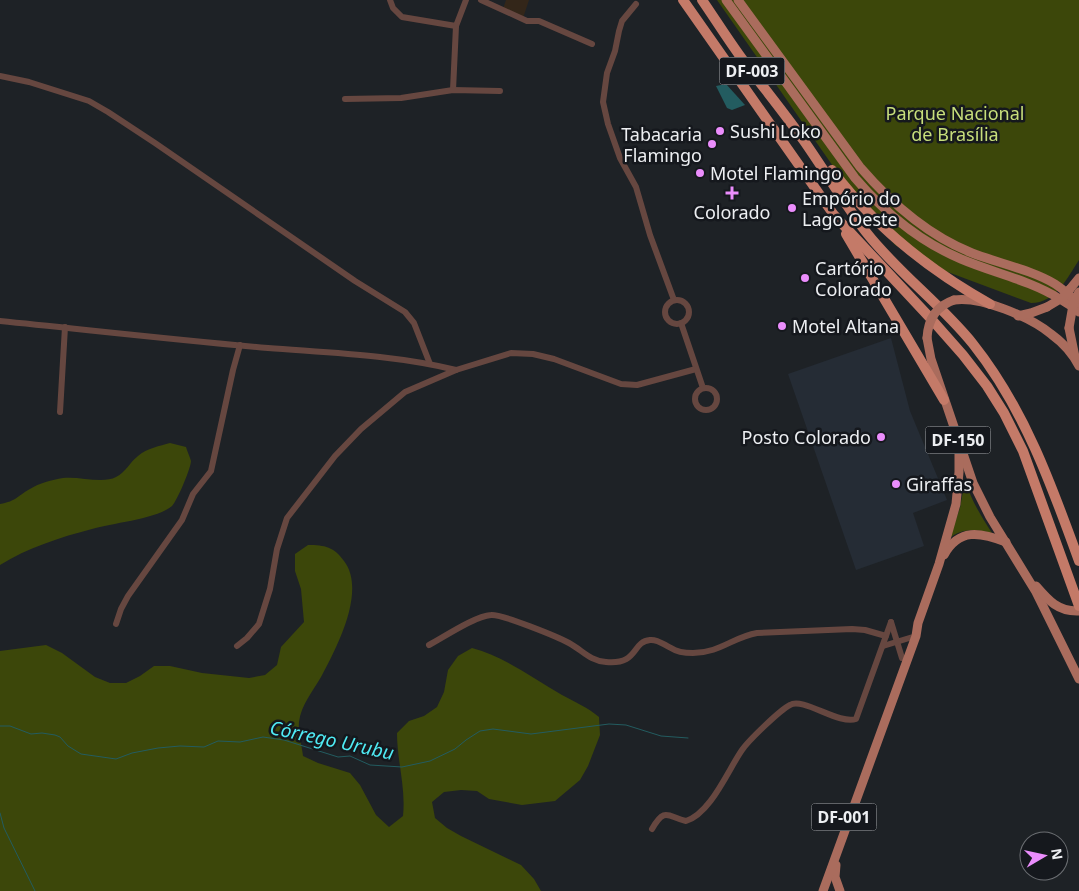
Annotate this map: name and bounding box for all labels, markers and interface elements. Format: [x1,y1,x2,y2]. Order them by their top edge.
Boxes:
road number: DF-003 [720,58,784,84]
park label: Parque Nacional de Brasília [886,101,1024,146]
place label: Sushi Loko [730,119,821,143]
place label: Tabacaria Flamingo [621,122,702,167]
marker: Sushi Loko [714,125,726,137]
marker: Tabacaria Flamingo [706,138,718,150]
place label: Motel Flamingo [710,161,842,185]
marker: Motel Flamingo [694,167,706,179]
place label: Empório do Lago Oeste [802,186,900,231]
marker: Colorado [726,187,738,199]
place label: Colorado [694,200,770,224]
marker: Empório do Lago Oeste [786,202,798,214]
place label: Cartório Colorado [815,256,892,301]
marker: Cartório Colorado [799,272,811,284]
place label: Motel Altana [792,314,899,338]
marker: Motel Altana [776,320,788,332]
place label: Posto Colorado [742,425,871,449]
road number: DF-150 [926,426,990,454]
marker: Posto Colorado [875,431,887,443]
place label: Giraffas [906,472,972,496]
marker: Giraffas [890,478,902,490]
water label: Córrego Urubu [268,714,396,766]
road number: DF-001 [812,804,876,830]
north arrow [1019,831,1069,881]
text: N [1047,847,1068,861]

